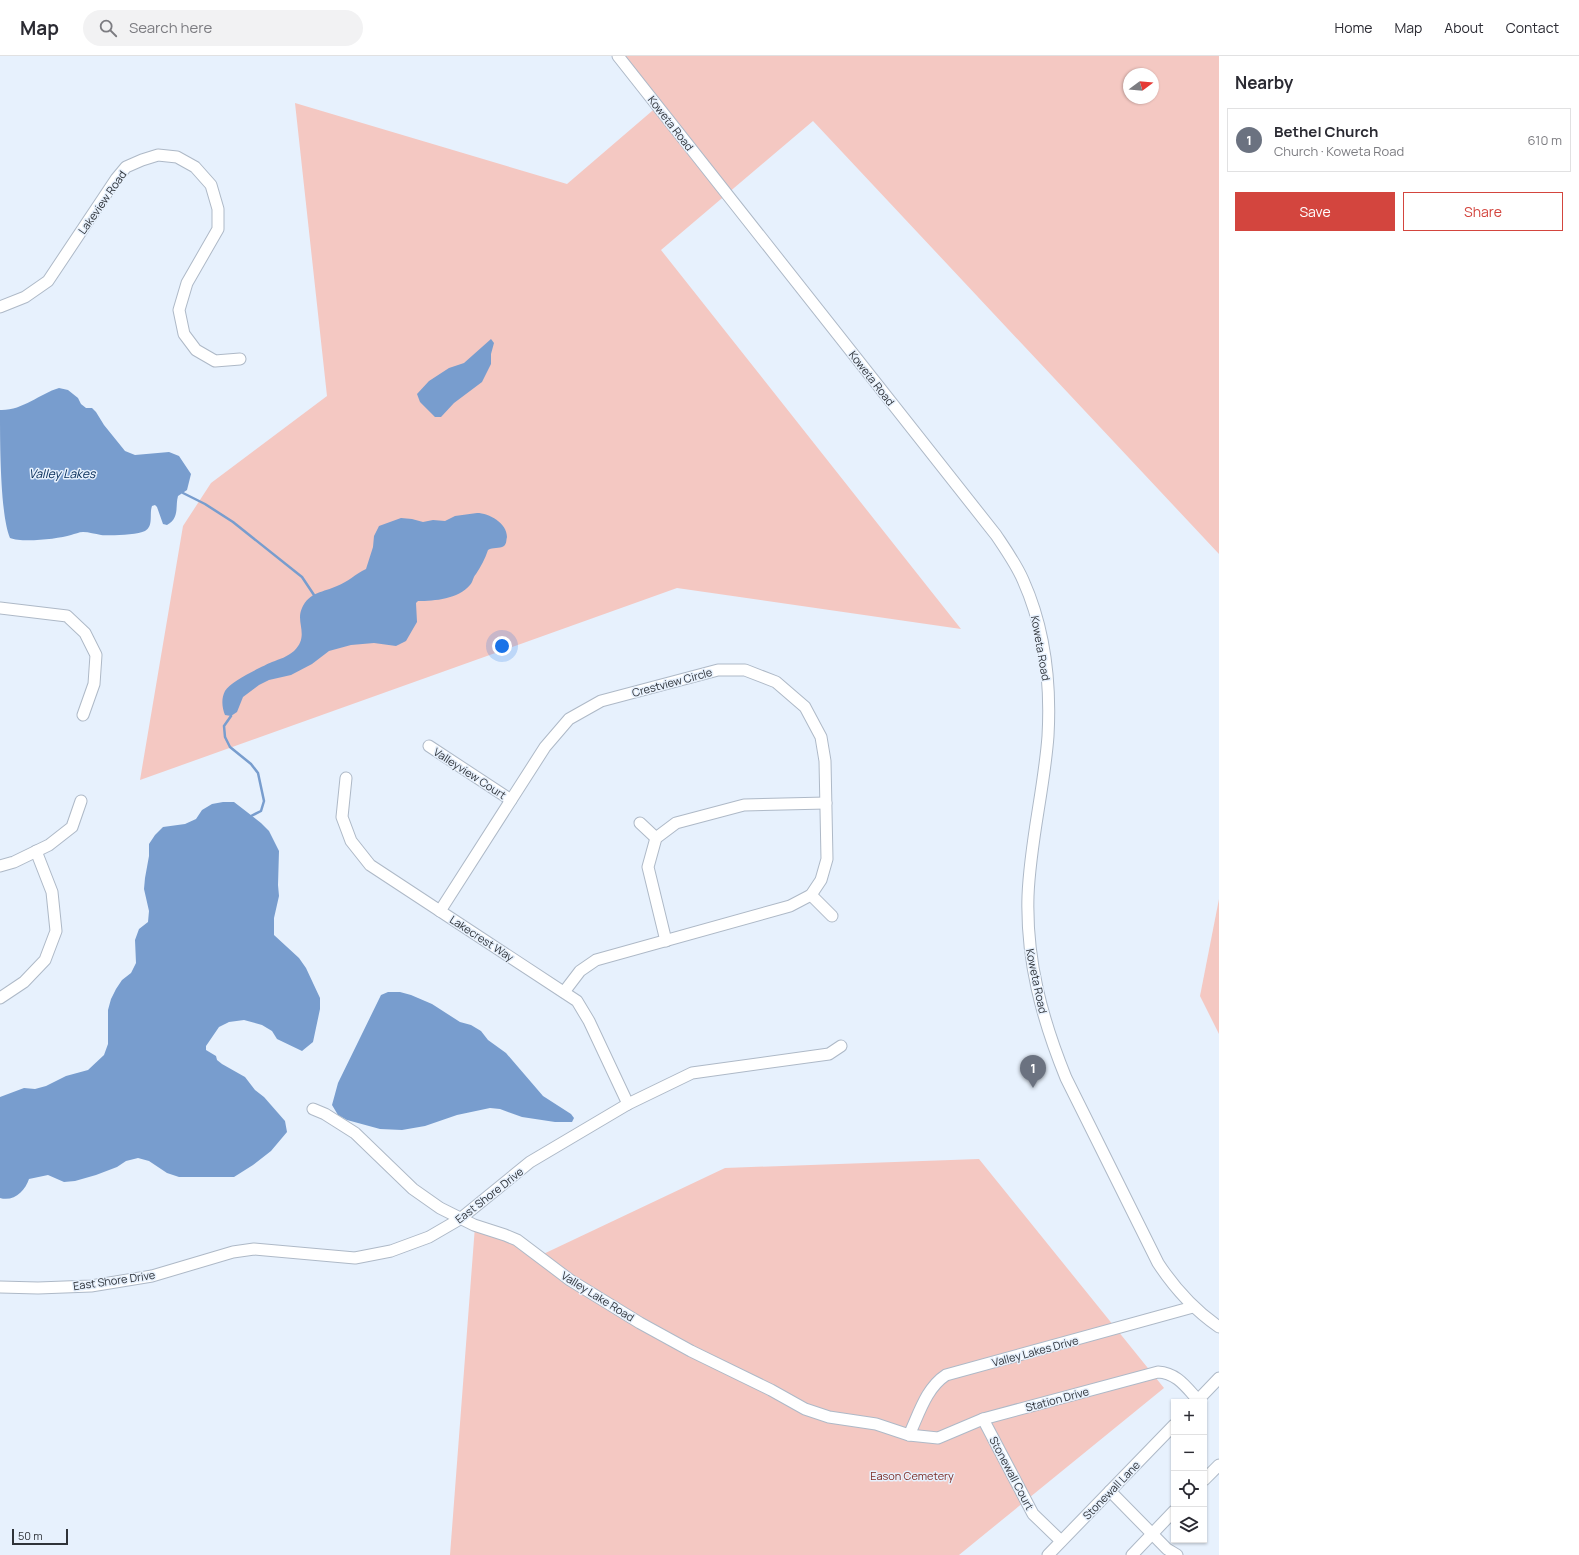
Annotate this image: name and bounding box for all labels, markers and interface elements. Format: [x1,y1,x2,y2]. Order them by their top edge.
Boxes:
search box [83,10,363,46]
text: Map [20,15,59,41]
icon: search [97,17,119,39]
text: Search here [129,17,212,38]
text: Home [1335,18,1372,37]
text: Map [1394,18,1422,37]
text: About [1444,18,1484,37]
text: Contact [1506,18,1559,37]
north arrow [1123,68,1159,104]
text: Nearby [1235,71,1293,94]
street label: Koweta Road [645,92,697,154]
text: Bethel Church [1274,121,1378,142]
text: 1 [1246,131,1252,149]
text: 610 m [1528,131,1562,149]
text: Church · Koweta Road [1274,142,1404,160]
street label: Lakeview Road [75,167,129,237]
button: Save [1235,192,1395,231]
button: Share [1403,192,1563,231]
street label: Koweta Road [846,347,898,409]
water label: Valley Lakes [29,465,97,482]
street label: Koweta Road [1028,614,1054,682]
your location [492,636,512,656]
street label: Crestview Circle [630,664,714,700]
street label: Valleyview Court [431,744,509,802]
street label: Lakecrest Way [447,912,517,964]
street label: Koweta Road [1023,947,1051,1015]
pin: 1 [1020,1055,1046,1088]
street label: East Shore Drive [452,1163,527,1226]
street label: East Shore Drive [72,1267,157,1293]
street label: Valley Lake Road [559,1268,637,1324]
street label: Valley Lakes Drive [990,1332,1080,1370]
street label: Station Drive [1024,1383,1091,1415]
map controls [1171,1399,1207,1543]
button: + [1171,1399,1207,1435]
street label: Stonewall Court [986,1434,1038,1512]
button: − [1171,1435,1207,1471]
street label: Stonewall Lane [1079,1457,1143,1523]
park label: Eason Cemetery [870,1468,954,1483]
button: locate [1171,1471,1207,1507]
button: layers [1171,1507,1207,1543]
scale bar [12,1527,68,1546]
text: 50 m [18,1528,43,1543]

